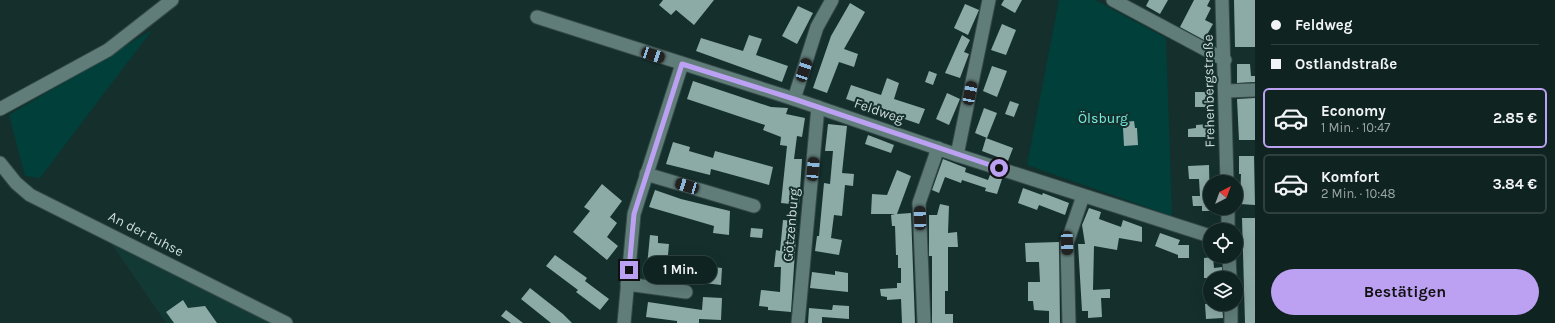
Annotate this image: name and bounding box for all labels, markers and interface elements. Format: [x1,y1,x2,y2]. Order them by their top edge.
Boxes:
text: Feldweg [1295,16,1353,34]
street label: Frehenbergstraße [1200,34,1218,148]
car [640,46,666,64]
text: Ostlandstraße [1295,55,1397,73]
car [795,57,813,83]
car [962,80,978,106]
street label: Feldweg [852,95,906,127]
icon: car [1273,100,1309,136]
text: Economy [1321,102,1386,120]
text: 2.85 € [1493,109,1537,127]
park label: Ölsburg [1078,110,1128,127]
text: 1 Min. · 10:47 [1321,120,1390,135]
car [806,157,820,181]
route start [990,159,1008,177]
icon: car [1273,166,1309,202]
text: Komfort [1321,168,1379,186]
north arrow [1203,175,1243,215]
map controls [1203,175,1243,311]
text: 3.84 € [1493,175,1537,193]
car [674,177,700,195]
text: 2 Min. · 10:48 [1321,186,1395,201]
street label: Götzenburg [779,187,803,262]
car [914,206,926,230]
street label: An der Fuhse [106,208,186,260]
button: locate [1203,223,1243,263]
car [1061,231,1073,255]
callout: 1 Min. [643,256,717,284]
route end [620,261,638,279]
text: 1 Min. [663,262,697,277]
button: Bestätigen [1271,269,1539,315]
button: layers [1203,271,1243,311]

